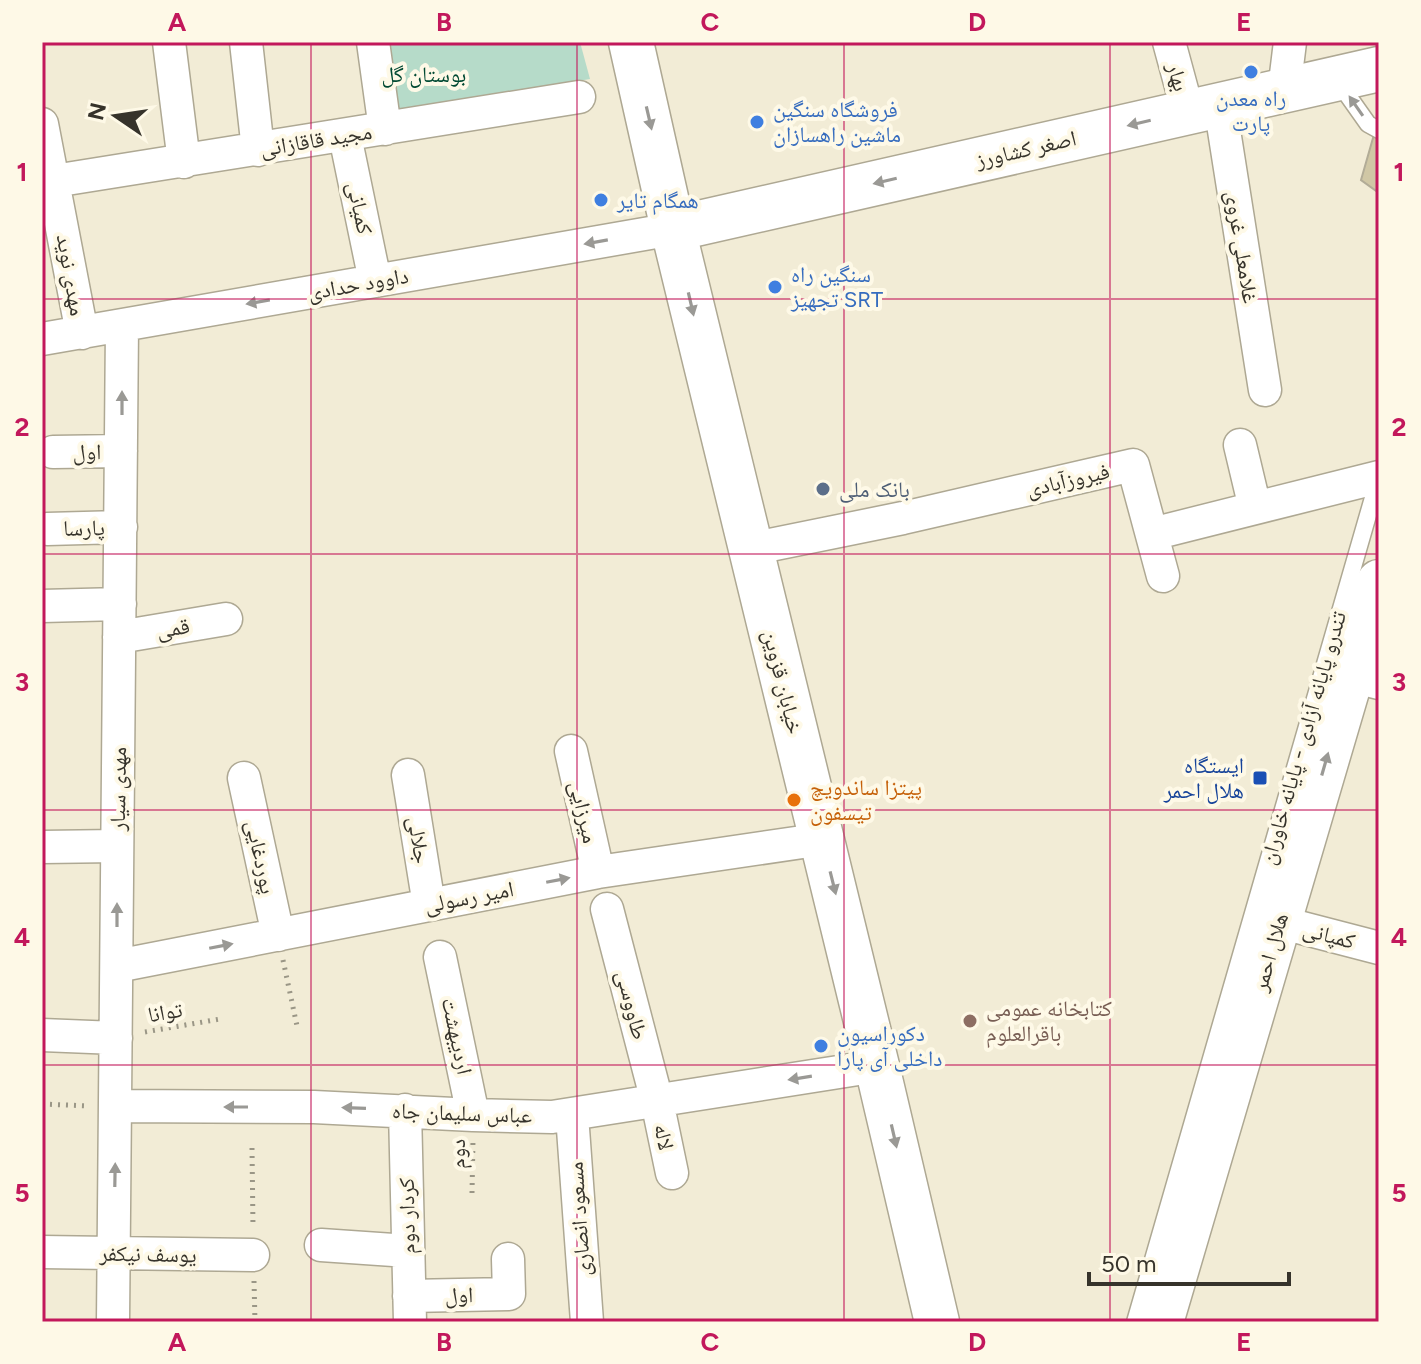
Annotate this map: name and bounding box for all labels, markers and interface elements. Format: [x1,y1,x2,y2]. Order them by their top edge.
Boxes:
text: A [168,6,187,38]
text: B [436,6,452,38]
text: C [701,6,720,38]
text: D [968,6,986,38]
text: E [1236,6,1252,38]
street label: بهار [1161,59,1195,94]
park label: بوستان گل [382,61,466,88]
marker: راه معدن پارت [1242,63,1260,81]
north arrow [76,76,156,156]
place label: راه معدن پارت [1216,85,1286,137]
place label: فروشگاه سنگین ماشین راهسازان [773,96,901,148]
one-way arrow [1348,96,1364,117]
text: N [82,100,112,123]
one-way arrow [643,106,656,131]
marker: فروشگاه سنگین ماشین راهسازان [748,113,766,131]
one-way arrow [1126,117,1151,130]
street label: مجید قاقازانی [258,118,374,162]
street label: اصغر کشاورز [972,124,1079,174]
text: 1 [17,156,27,188]
text: 1 [1394,156,1404,188]
one-way arrow [873,175,898,188]
street label: کمیانی [341,179,379,237]
place label: همگام تایر [616,187,699,215]
street label: غلامعلی غروی [1220,189,1264,305]
marker: همگام تایر [592,191,610,209]
street label: مهدی نوید [51,232,91,318]
one-way arrow [584,237,609,249]
place label: سنگین راه تجهیز SRT [790,261,883,313]
street label: داوود حدادی [306,262,410,306]
marker: سنگین راه تجهیز SRT [766,278,784,296]
one-way arrow [686,292,698,317]
one-way arrow [245,296,270,308]
one-way arrow [115,390,128,415]
text: 2 [14,411,30,443]
text: 2 [1391,411,1407,443]
street label: اول [72,438,102,466]
street label: فیروزآبادی [1024,457,1112,503]
place label: بانک ملی [839,476,910,503]
marker: بانک ملی [814,480,832,498]
street label: پارسا [63,514,105,542]
street label: تندرو پایانه آزادی - پایانه خاوران [1254,608,1352,868]
street label: قمی [154,612,192,644]
street label: خیابان قزوین [757,627,809,737]
text: 3 [15,666,29,698]
text: 3 [1392,666,1406,698]
street label: مهدی سیار [104,747,132,832]
one-way arrow [1319,751,1332,775]
place label: ایستگاه هلال احمر [1163,752,1244,804]
marker: ایستگاه هلال احمر [1251,769,1269,787]
place label: پیتزا ساندویچ تیسفون [810,774,922,826]
street label: میرزایی [564,778,604,846]
marker: پیتزا ساندویچ تیسفون [785,791,803,809]
street label: جلالی [402,815,436,865]
street label: پوردغایی [240,818,282,896]
one-way arrow [828,871,840,896]
one-way arrow [546,873,571,885]
street label: امیر رسولی [422,875,516,919]
one-way arrow [111,902,123,927]
street label: هلال احمر [1246,910,1294,995]
street label: کمپانی [1300,915,1358,955]
text: 4 [14,921,30,953]
text: 4 [1391,921,1407,953]
one-way arrow [208,939,233,952]
street label: طاووسی [610,968,654,1042]
street label: اردیبهشت [436,995,478,1077]
place label: کتابخانه عمومی باقرالعلوم [986,995,1112,1048]
street label: توانا [146,996,185,1028]
marker: کتابخانه عمومی باقرالعلوم [961,1012,979,1030]
place label: دکوراسیون داخلی آی پارا [837,1020,942,1072]
marker: دکوراسیون داخلی آی پارا [812,1037,830,1055]
one-way arrow [787,1072,812,1085]
street label: عباس سلیمان جاه [392,1097,532,1129]
one-way arrow [223,1101,248,1113]
one-way arrow [341,1102,366,1115]
street label: لاله [648,1121,680,1153]
one-way arrow [888,1124,900,1149]
street label: دوم [444,1139,472,1169]
street label: مسعود انصاری [562,1161,596,1277]
one-way arrow [109,1162,121,1187]
text: 5 [14,1177,30,1209]
text: 5 [1391,1177,1407,1209]
street label: کردار دوم [393,1178,422,1254]
scale bar [1089,1236,1289,1286]
street label: یوسف نیکفر [98,1240,197,1268]
text: 50 m [1101,1249,1157,1278]
street label: اول [444,1281,474,1309]
text: A [168,1326,187,1358]
text: B [436,1326,452,1358]
text: C [701,1326,720,1358]
text: D [968,1326,986,1358]
text: E [1236,1326,1252,1358]

